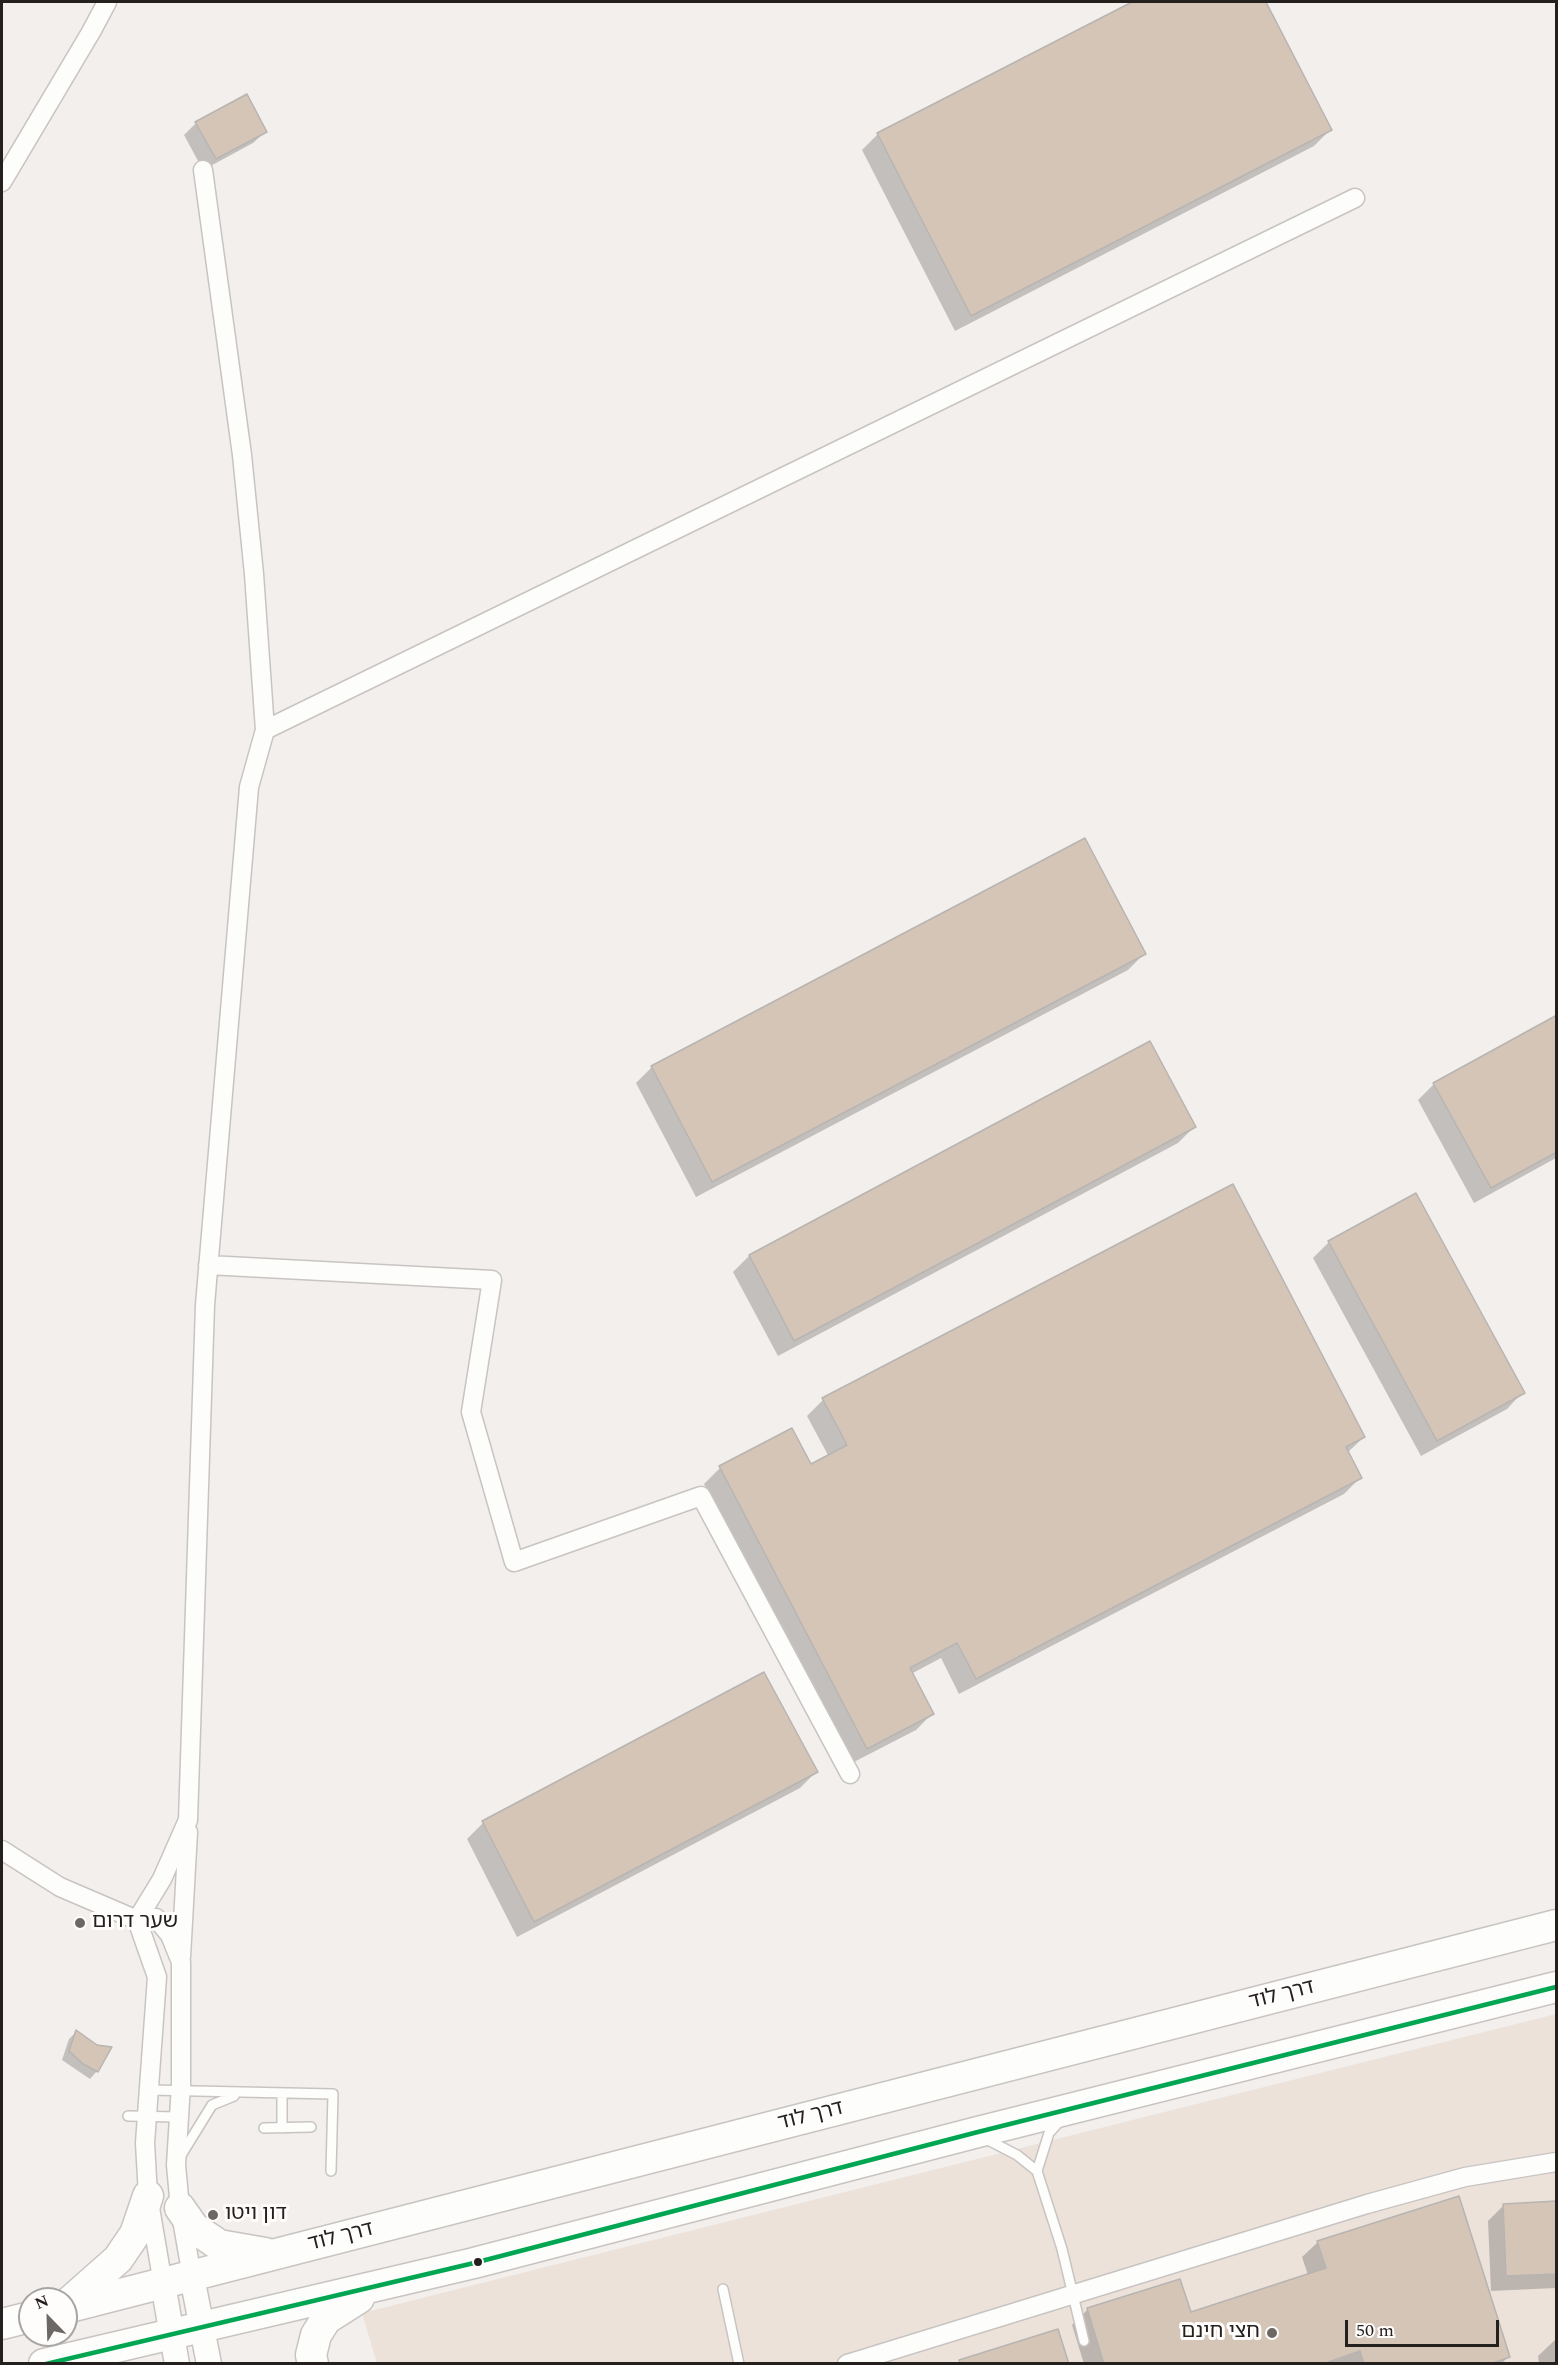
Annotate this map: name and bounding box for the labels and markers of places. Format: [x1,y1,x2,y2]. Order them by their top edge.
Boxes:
place label: שער דרום [92,1910,178,1936]
marker: שער דרום [73,1916,87,1930]
place label: דון ויטו [225,2202,287,2228]
marker: דון ויטו [206,2208,220,2222]
unlabelled marker [472,2256,484,2268]
place label: חצי חינם [1181,2320,1260,2346]
marker: חצי חינם [1265,2326,1279,2340]

